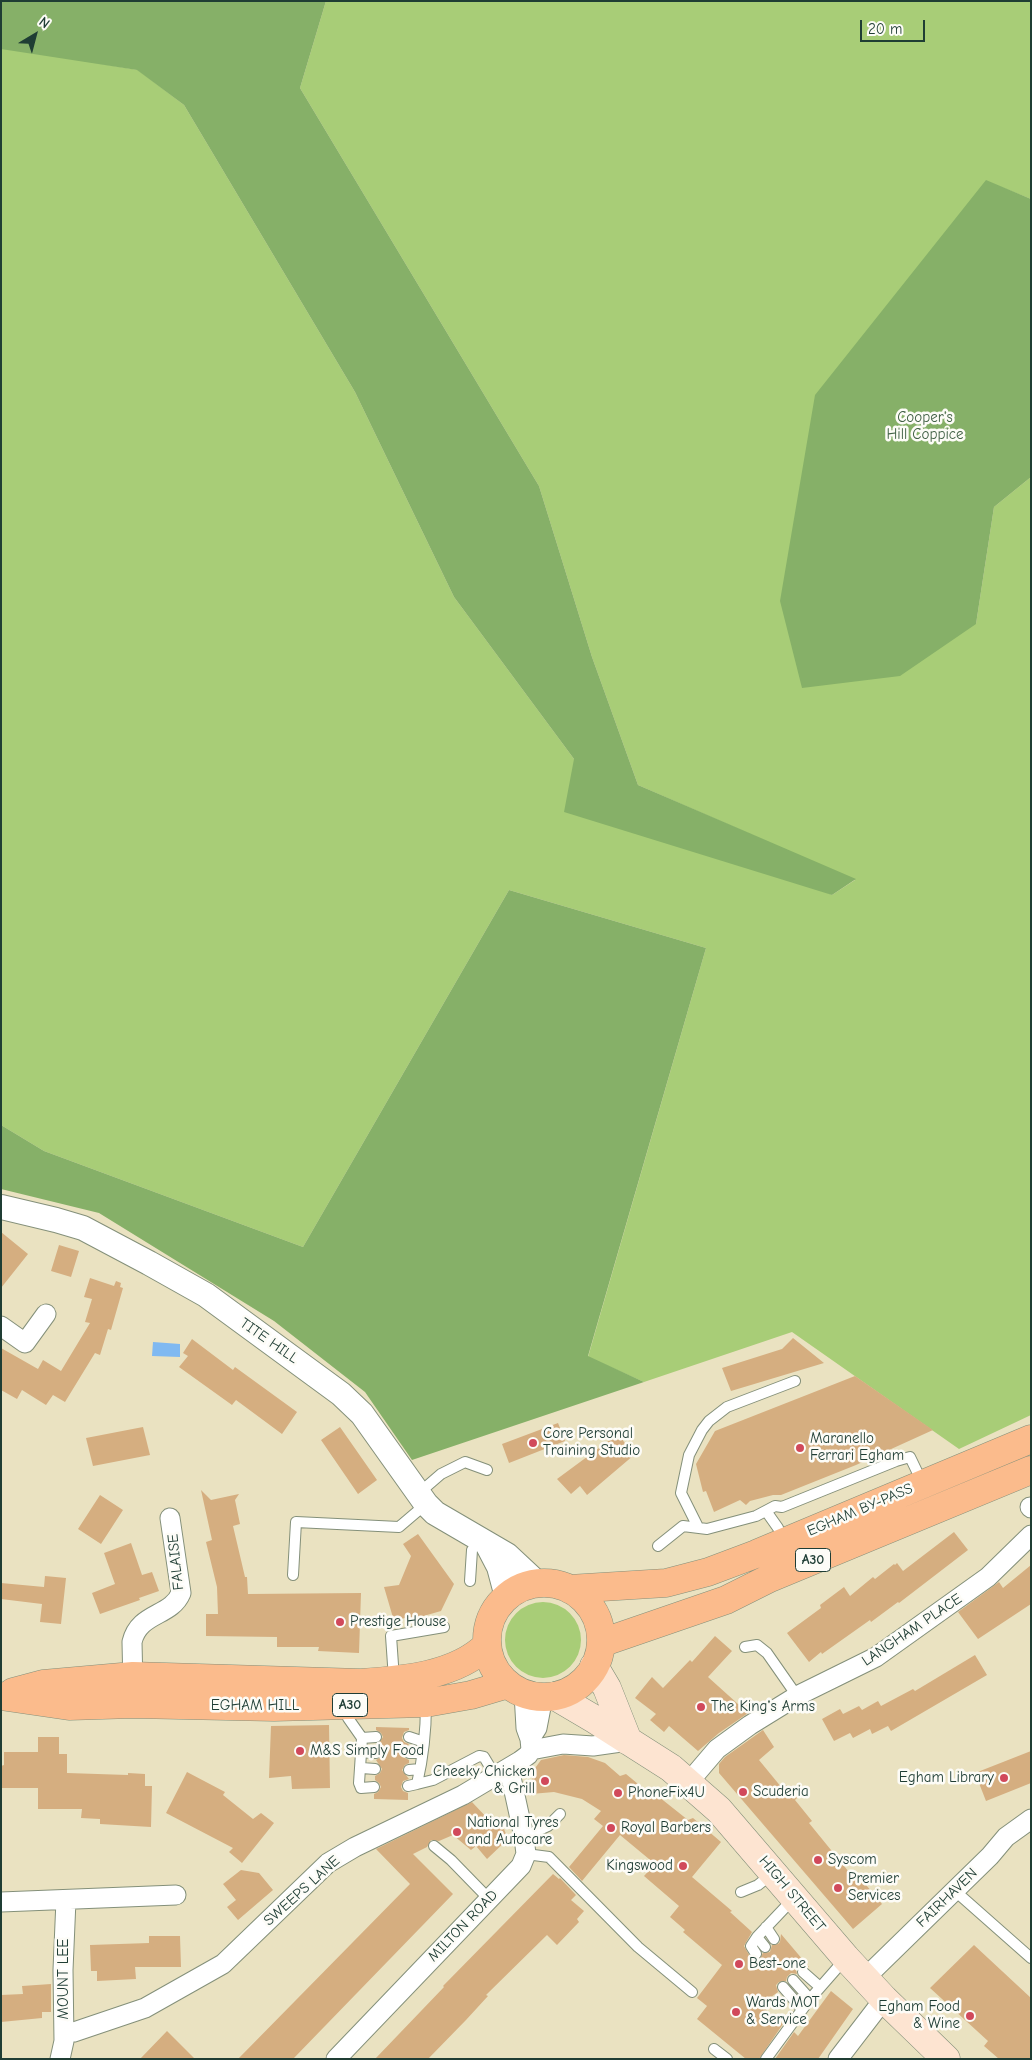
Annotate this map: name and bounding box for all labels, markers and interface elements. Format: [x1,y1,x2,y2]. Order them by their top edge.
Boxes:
north arrow [10,10,60,60]
scale bar [862,10,927,42]
text: N [36,13,53,32]
text: 20 m [868,20,902,38]
park label: Cooper's Hill Coppice [886,409,964,444]
street label: TITE HILL [236,1314,302,1368]
place label: Core Personal Training Studio [543,1425,640,1460]
place label: Maranello Ferrari Egham [810,1430,904,1465]
marker: Core Personal Training Studio [527,1437,539,1449]
marker: Maranello Ferrari Egham [794,1442,806,1454]
street label: EGHAM BY-PASS [805,1480,915,1540]
street label: FALAISE [164,1533,188,1591]
road number: A30 [796,1548,830,1572]
street label: LANGHAM PLACE [859,1590,965,1670]
place label: Prestige House [350,1613,446,1631]
marker: Prestige House [334,1616,346,1628]
road number: A30 [332,1694,368,1716]
street label: EGHAM HILL [211,1697,299,1715]
place label: The King's Arms [711,1698,815,1716]
marker: The King's Arms [695,1701,707,1713]
place label: M&S Simply Food [310,1742,424,1760]
marker: M&S Simply Food [294,1745,306,1757]
place label: Cheeky Chicken & Grill [433,1763,535,1798]
place label: Egham Library [899,1769,994,1787]
marker: Egham Library [998,1772,1010,1784]
marker: Cheeky Chicken & Grill [539,1775,551,1787]
place label: Scuderia [753,1783,809,1801]
place label: PhoneFix4U [628,1784,705,1802]
marker: Scuderia [737,1786,749,1798]
marker: PhoneFix4U [612,1787,624,1799]
place label: National Tyres and Autocare [467,1814,559,1849]
place label: Royal Barbers [621,1819,711,1837]
marker: Royal Barbers [605,1822,617,1834]
marker: National Tyres and Autocare [451,1826,463,1838]
place label: Syscom [828,1851,877,1869]
street label: SWEEPS LANE [260,1852,344,1930]
street label: HIGH STREET [755,1852,829,1936]
marker: Syscom [812,1854,824,1866]
place label: Kingswood [606,1857,673,1875]
marker: Kingswood [677,1860,689,1872]
street label: FAIRHAVEN [913,1864,981,1932]
place label: Premier Services [848,1870,900,1905]
marker: Premier Services [832,1882,844,1894]
street label: MILTON ROAD [424,1886,502,1966]
street label: MOUNT LEE [55,1939,73,2019]
place label: Best-one [749,1955,806,1973]
marker: Best-one [733,1958,745,1970]
place label: Wards MOT & Service [746,1994,820,2029]
place label: Egham Food & Wine [878,1998,960,2033]
marker: Wards MOT & Service [730,2006,742,2018]
marker: Egham Food & Wine [964,2010,976,2022]

